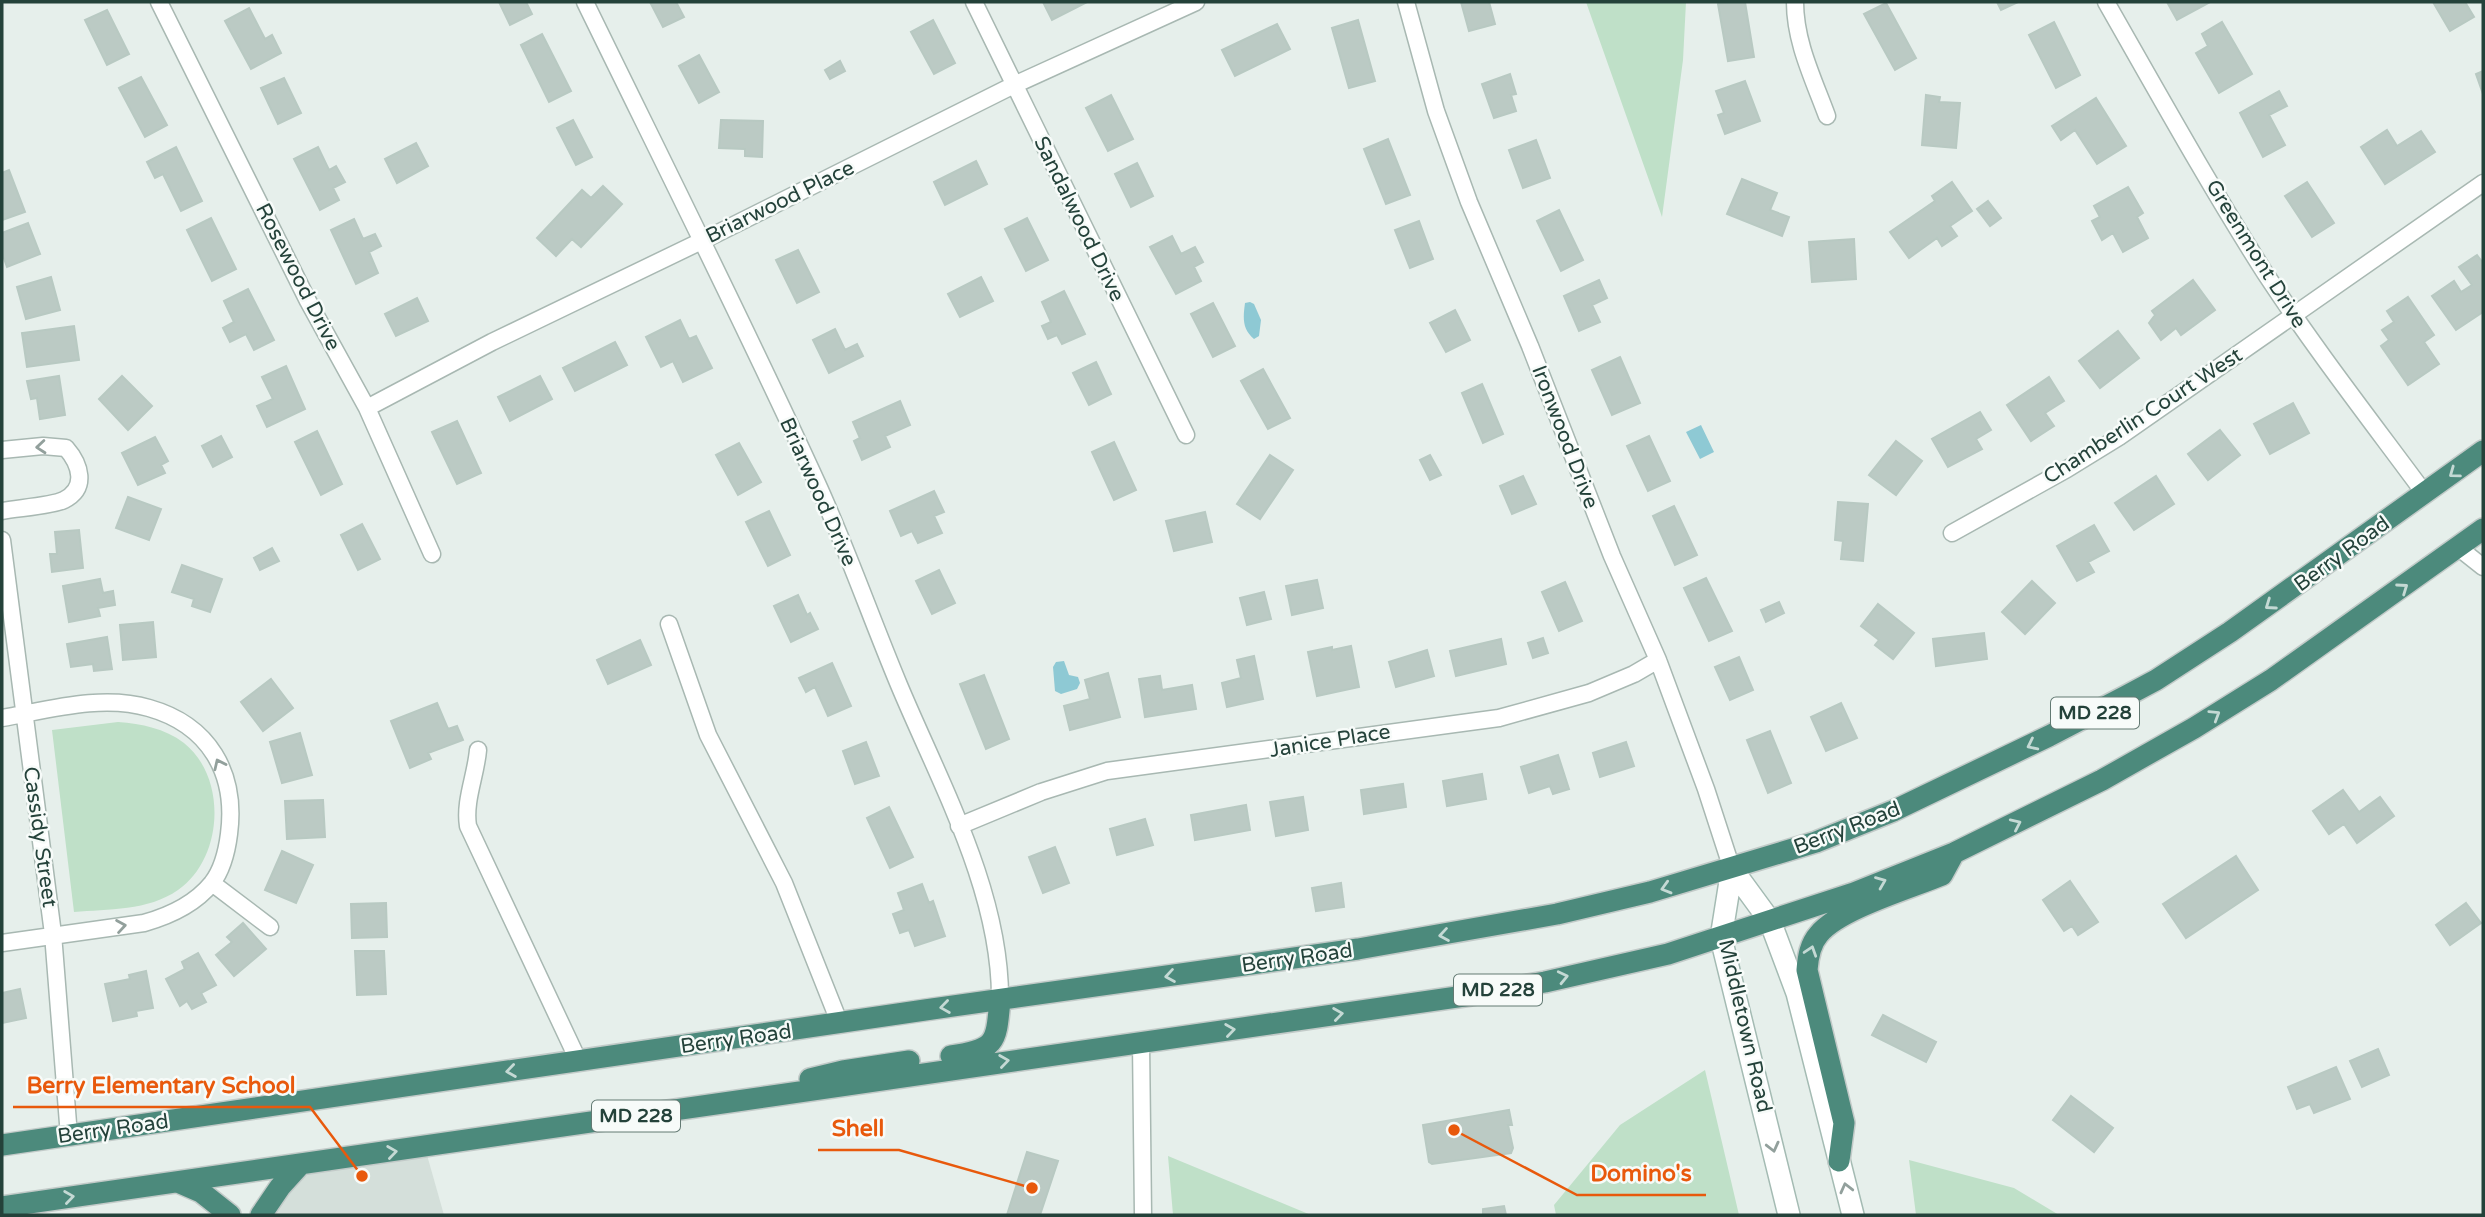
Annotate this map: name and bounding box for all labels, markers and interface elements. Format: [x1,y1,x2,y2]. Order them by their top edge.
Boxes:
street label: Sandalwood Drive [1028,133,1130,306]
street label: Briarwood Place [702,155,858,249]
street label: Greenmont Drive [2200,175,2312,333]
street label: Rosewood Drive [250,199,346,355]
street label: Chamberlin Court West [2039,342,2247,490]
street label: Ironwood Drive [1526,362,1604,512]
street label: Briarwood Drive [774,414,862,570]
one-way arrow [35,439,46,454]
one-way arrow [2449,464,2462,477]
street label: Berry Road [2289,511,2395,597]
one-way arrow [2395,584,2408,596]
one-way arrow [2265,597,2278,609]
road number: MD 228 [2051,698,2139,728]
one-way arrow [2207,710,2220,723]
street label: Janice Place [1268,719,1392,763]
one-way arrow [2027,737,2039,751]
one-way arrow [213,759,227,771]
street label: Cassidy Street [18,765,62,909]
street label: Berry Road [1790,796,1904,860]
one-way arrow [2008,819,2021,833]
one-way arrow [1874,877,1886,891]
one-way arrow [1660,880,1672,894]
one-way arrow [115,919,127,934]
one-way arrow [1438,927,1450,942]
street label: Middletown Road [1713,937,1777,1115]
street label: Berry Road [1240,938,1354,978]
one-way arrow [1803,945,1817,957]
one-way arrow [1164,968,1176,983]
one-way arrow [1557,971,1569,986]
road number: MD 228 [1454,974,1542,1006]
one-way arrow [939,1000,951,1015]
one-way arrow [1332,1007,1344,1022]
street label: Berry Road [679,1019,793,1059]
one-way arrow [1224,1022,1236,1037]
one-way arrow [998,1054,1010,1069]
callout: Berry Elementary School [13,1063,310,1107]
one-way arrow [506,1064,517,1079]
text: Berry Elementary School [26,1072,296,1100]
road number: MD 228 [592,1100,680,1132]
callout: Shell [818,1106,899,1150]
street label: Berry Road [56,1109,170,1149]
text: Shell [832,1115,884,1143]
one-way arrow [1765,1141,1779,1153]
one-way arrow [386,1145,398,1160]
callout: Domino's [1577,1151,1706,1195]
text: Domino's [1590,1160,1692,1188]
one-way arrow [1840,1182,1854,1194]
one-way arrow [63,1190,75,1205]

